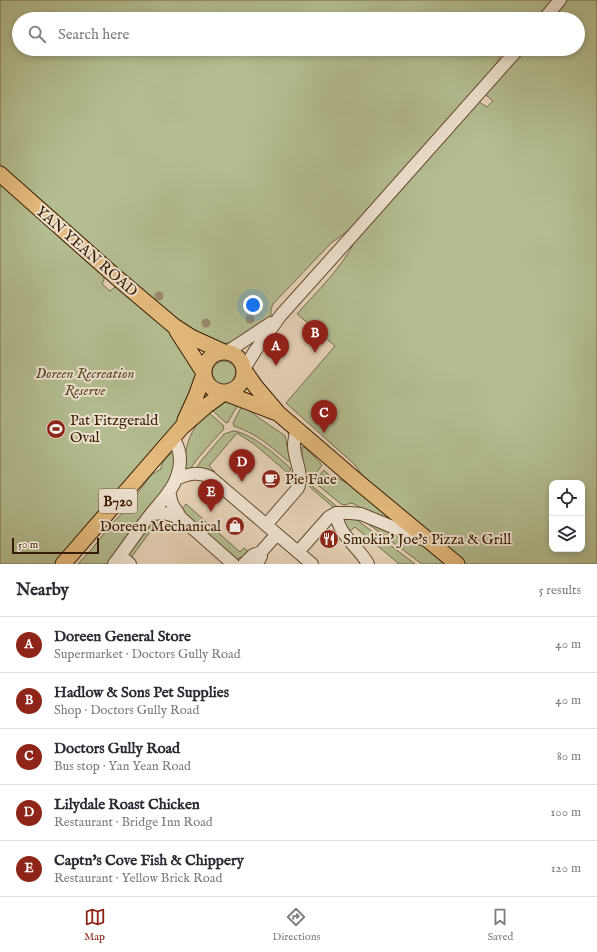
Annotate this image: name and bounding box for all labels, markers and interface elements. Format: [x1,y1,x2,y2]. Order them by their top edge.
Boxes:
search box [12,12,585,56]
icon: search [26,23,48,45]
text: Search here [58,25,129,44]
street label: YAN YEAN ROAD [32,202,142,301]
your location [243,295,263,315]
pin: B [302,320,328,353]
pin: A [263,333,289,366]
park label: Doreen Recreation Reserve [36,364,134,400]
pin: C [311,400,337,433]
place label: Pat Fitzgerald Oval [70,411,159,447]
sports icon: Pat Fitzgerald Oval [45,418,67,440]
pin: D [229,449,255,482]
cafe icon: Pie Face [260,468,282,490]
place label: Pie Face [285,470,337,489]
pin: E [198,479,224,512]
map controls [549,480,585,552]
button: locate [549,480,585,516]
road number: B720 [99,489,137,513]
shop icon: Doreen Mechanical [224,515,246,537]
button: layers [549,516,585,552]
place label: Doreen Mechanical [100,517,222,536]
restaurant icon: Smokin' Joe's Pizza & Grill [318,528,340,550]
place label: Smokin' Joe's Pizza & Grill [343,530,512,549]
scale bar [12,536,99,555]
text: 50 m [18,538,38,552]
text: Nearby [16,580,69,601]
text: 5 results [539,582,581,599]
text: Doreen General Store [54,627,191,646]
text: A [25,636,33,653]
text: 40 m [555,636,581,653]
text: Supermarket · Doctors Gully Road [54,646,241,663]
text: Hadlow & Sons Pet Supplies [54,683,229,702]
text: B [25,692,33,709]
text: 40 m [555,692,581,709]
text: Shop · Doctors Gully Road [54,702,199,719]
text: Doctors Gully Road [54,739,180,758]
text: C [24,748,34,765]
text: 80 m [557,748,581,765]
text: Bus stop · Yan Yean Road [54,758,191,775]
text: Lilydale Roast Chicken [54,795,200,814]
text: D [24,804,34,821]
text: 100 m [551,804,581,821]
text: Restaurant · Bridge Inn Road [54,814,213,831]
text: Captn's Cove Fish & Chippery [54,851,244,870]
text: E [24,860,34,877]
text: 120 m [551,860,581,877]
text: Restaurant · Yellow Brick Road [54,870,222,887]
tab: Map [84,906,106,944]
tab: Directions [273,906,320,944]
tab: Saved [487,906,513,944]

